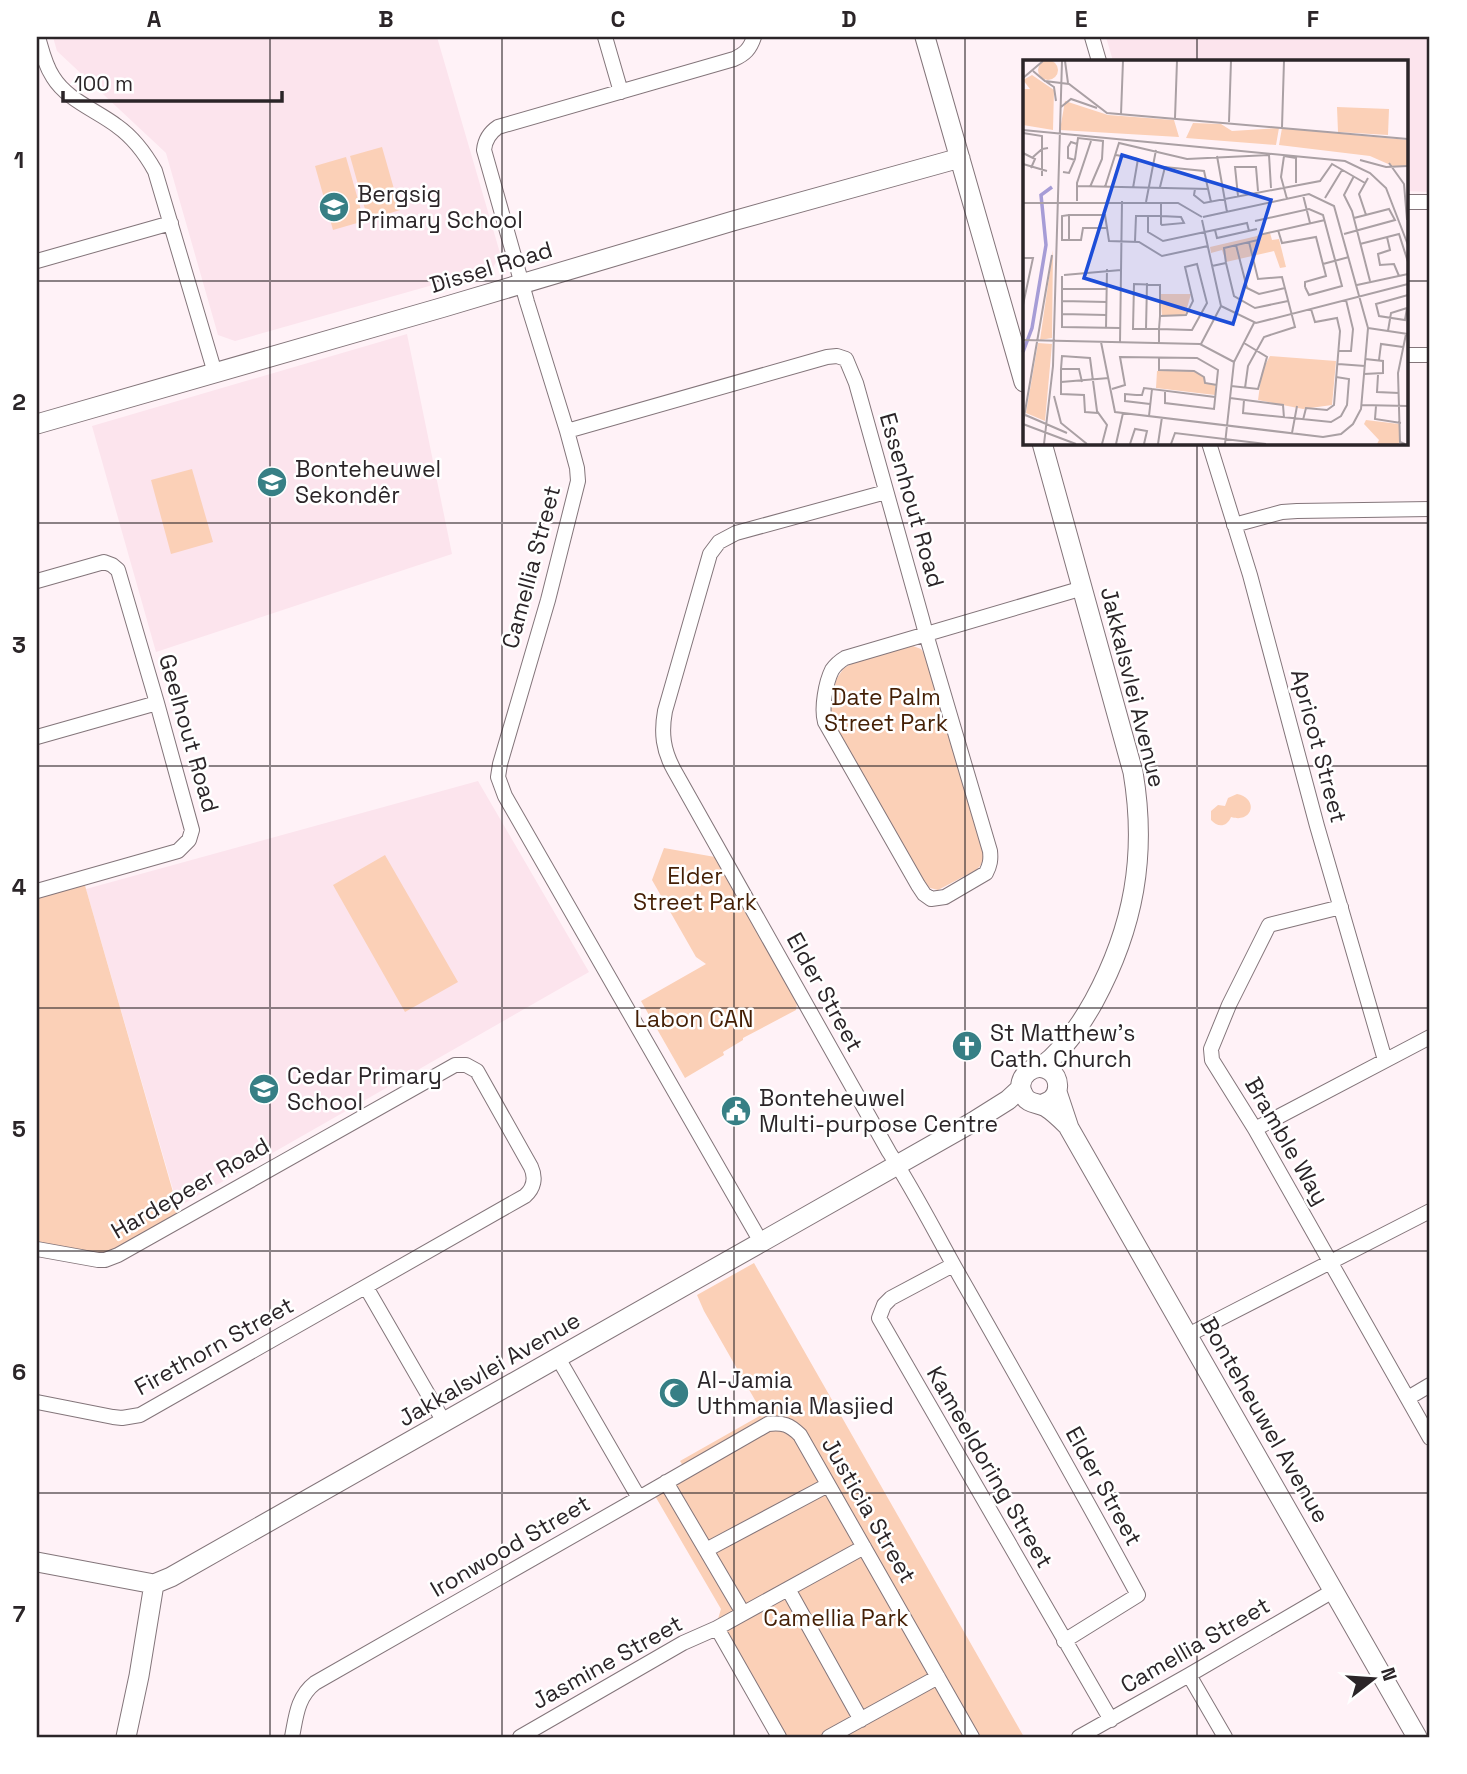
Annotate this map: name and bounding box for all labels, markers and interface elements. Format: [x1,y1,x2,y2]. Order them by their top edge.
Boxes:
text: A [147,4,162,34]
text: B [378,4,394,34]
text: C [611,4,625,34]
text: D [841,4,857,34]
text: E [1075,4,1087,34]
text: F [1307,4,1319,34]
scale bar [63,60,282,104]
inset map [1023,60,1408,444]
text: 100 m [74,70,133,97]
text: 1 [14,145,24,175]
place label: Bergsig Primary School [357,179,523,235]
school or university icon: Bergsig Primary School [317,190,351,224]
street label: Dissel Road [426,234,556,300]
text: 2 [12,387,26,417]
street label: Essenhout Road [873,409,951,591]
place label: Bonteheuwel Sekondêr [295,454,441,510]
school or university icon: Bonteheuwel Sekondêr [255,465,289,499]
street label: Camellia Street [495,482,567,652]
street label: Jakkalsvlei Avenue [1094,584,1172,790]
text: 3 [12,630,26,660]
street label: Geelhout Road [152,650,226,816]
street label: Apricot Street [1284,666,1354,826]
park label: Date Palm Street Park [824,682,948,738]
park label: Elder Street Park [633,861,757,917]
text: 4 [12,872,27,902]
street label: Elder Street [780,927,870,1057]
park label: Labon CAN [634,1004,754,1034]
place label: St Matthew's Cath. Church [990,1018,1135,1074]
church icon: St Matthew's Cath. Church [950,1029,984,1063]
place label: Cedar Primary School [287,1061,442,1117]
street label: Bramble Way [1238,1071,1336,1211]
school or university icon: Cedar Primary School [247,1072,281,1106]
place label: Bonteheuwel Multi-purpose Centre [759,1083,998,1139]
public building icon: Bonteheuwel Multi-purpose Centre [719,1094,753,1128]
text: 5 [12,1114,26,1144]
street label: Hardepeer Road [105,1130,275,1246]
street label: Firethorn Street [129,1290,299,1402]
street label: Jakkalsvlei Avenue [393,1305,585,1433]
street label: Bonteheuwel Avenue [1194,1312,1336,1528]
text: 6 [12,1357,26,1387]
street label: Kameeldoring Street [920,1361,1060,1573]
place label: Al-Jamia Uthmania Masjied [697,1365,894,1421]
mosque icon: Al-Jamia Uthmania Masjied [657,1376,691,1410]
street label: Elder Street [1059,1421,1149,1551]
street label: Justicia Street [815,1431,923,1589]
street label: Ironwood Street [425,1488,595,1604]
street label: Camellia Street [1115,1590,1275,1700]
text: 7 [13,1599,26,1629]
park label: Camellia Park [763,1603,909,1633]
street label: Jasmine Street [526,1608,688,1716]
north arrow [1338,1644,1408,1714]
text: N [1375,1664,1403,1684]

